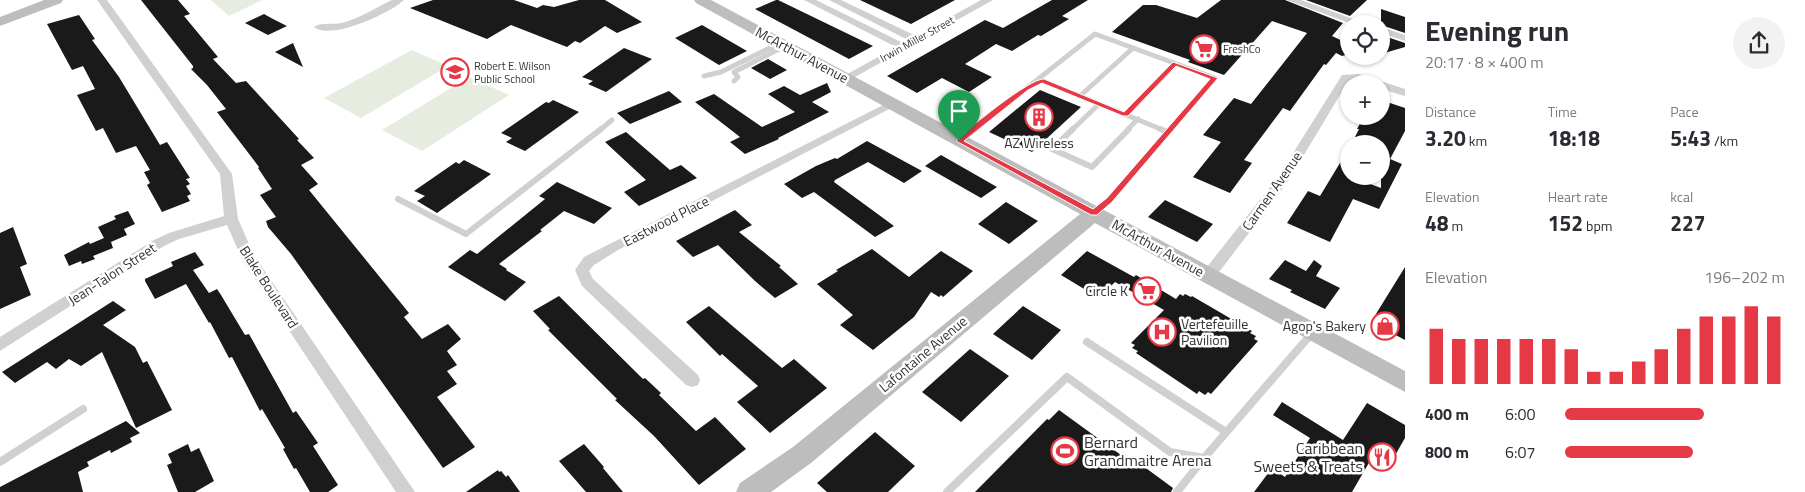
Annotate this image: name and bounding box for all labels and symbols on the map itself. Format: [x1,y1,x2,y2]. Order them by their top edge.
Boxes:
street label: Irwin Miller Street [877,12,957,66]
street label: McArthur Avenue [752,21,852,88]
supermarket icon: FreshCo [1189,34,1219,64]
place label: FreshCo [1223,41,1261,57]
school or university icon: Robert E. Wilson Public School [440,57,470,87]
place label: Robert E. Wilson Public School [474,58,550,87]
pin [938,90,980,141]
building icon: AZ Wireless [1024,102,1054,132]
place label: AZ Wireless [1004,132,1074,153]
street label: Carmen Avenue [1236,147,1307,235]
street label: Eastwood Place [619,190,712,251]
street label: McArthur Avenue [1108,214,1208,282]
street label: Jean-Talon Street [64,237,160,310]
street label: Blake Boulevard [235,241,304,332]
supermarket icon: Circle K [1132,276,1162,306]
place label: Circle K [1085,280,1128,301]
street label: Lafontaine Avenue [874,310,971,397]
shop icon: Agop's Bakery [1370,311,1400,341]
place label: Vertefeuille Pavilion [1181,313,1248,350]
place label: Agop's Bakery [1283,315,1366,336]
hospital icon: Vertefeuille Pavilion [1147,317,1177,347]
place label: Bernard Grandmaitre Arena [1084,430,1212,472]
sports icon: Bernard Grandmaitre Arena [1050,436,1080,466]
place label: Caribbean Sweets & Treats [1254,436,1363,478]
restaurant icon: Caribbean Sweets & Treats [1367,442,1397,472]

